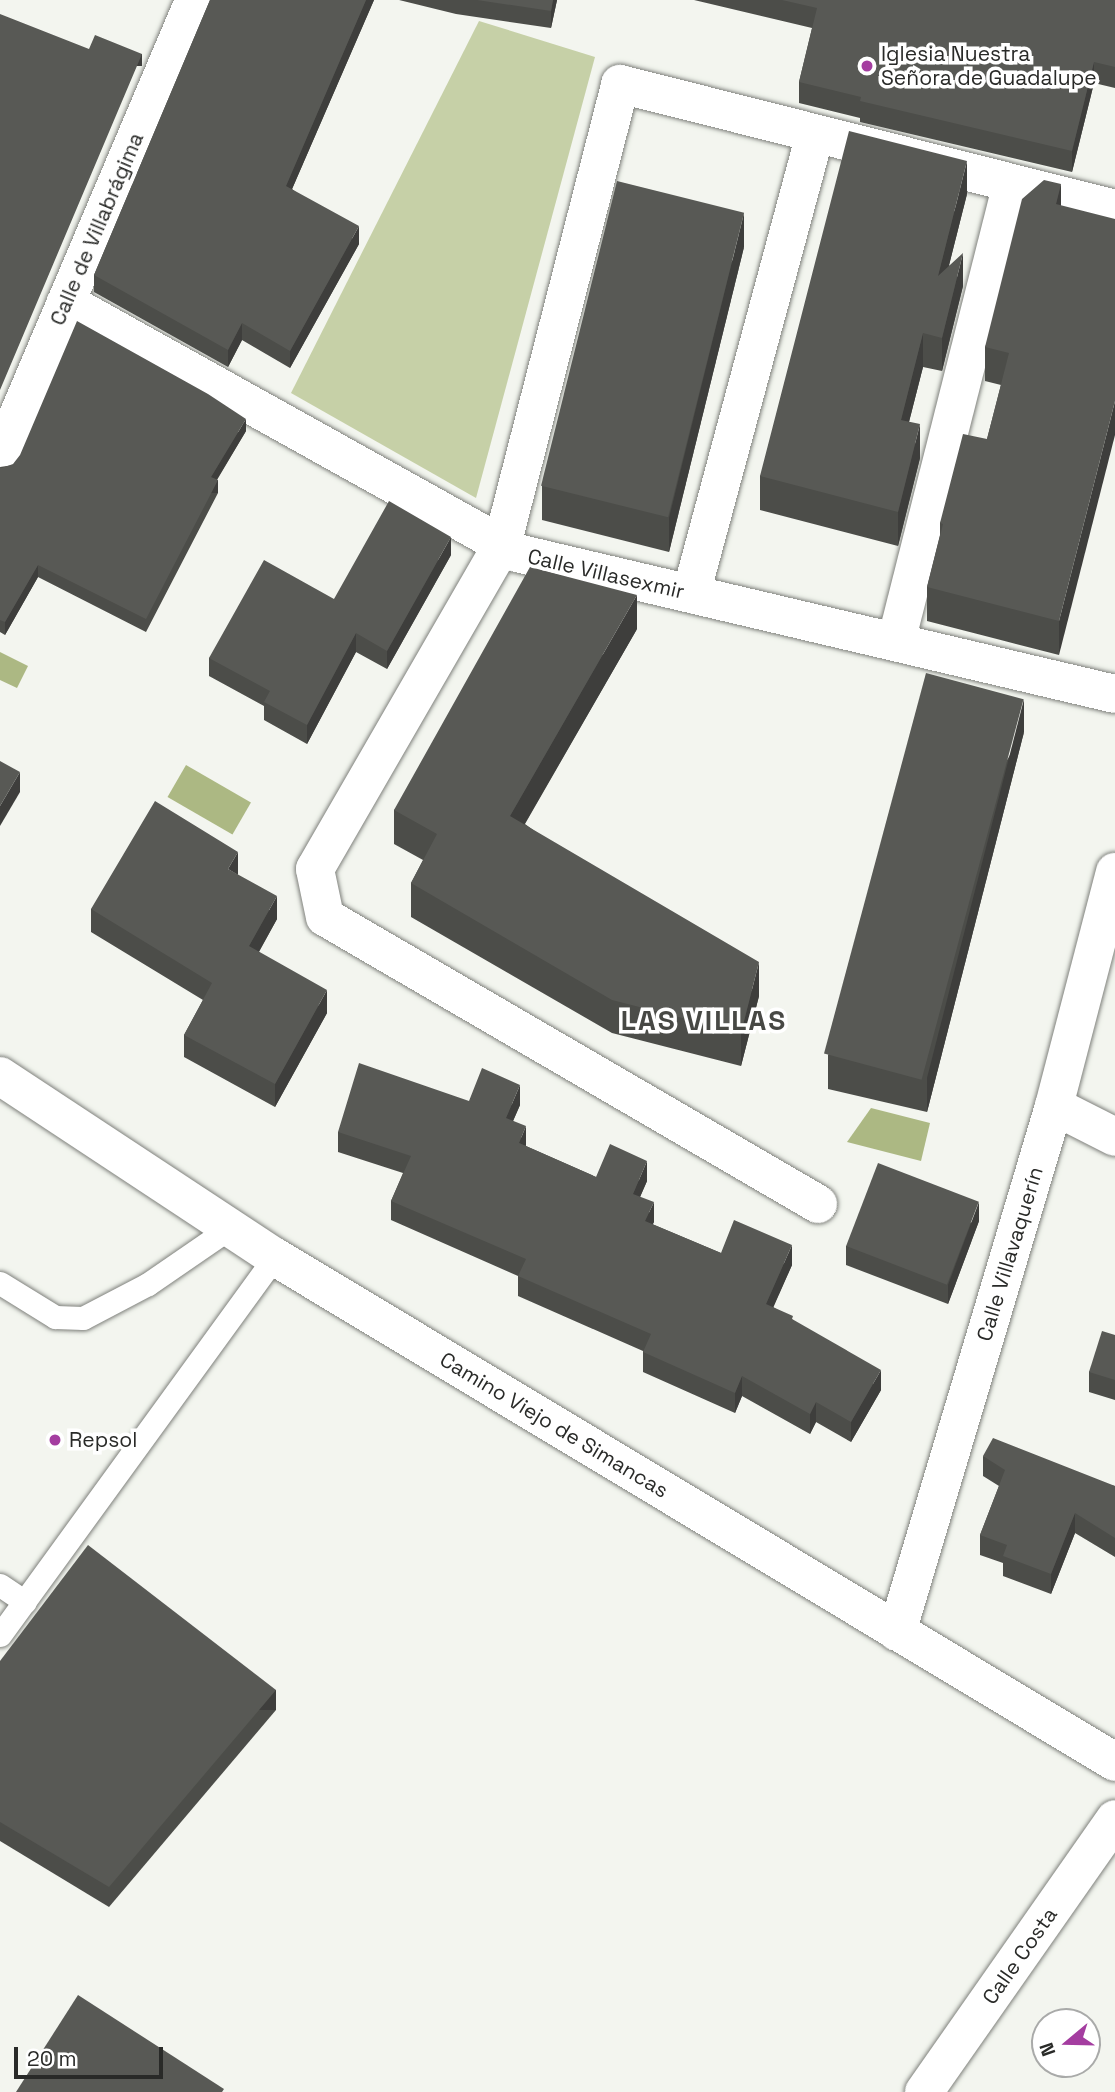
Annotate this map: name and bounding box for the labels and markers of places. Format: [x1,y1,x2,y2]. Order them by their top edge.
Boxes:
place label: Iglesia Nuestra Señora de Guadalupe [881,41,1097,91]
marker: Iglesia Nuestra Señora de Guadalupe [859,58,875,74]
place label: Repsol [69,1427,137,1453]
marker: Repsol [47,1432,63,1448]

